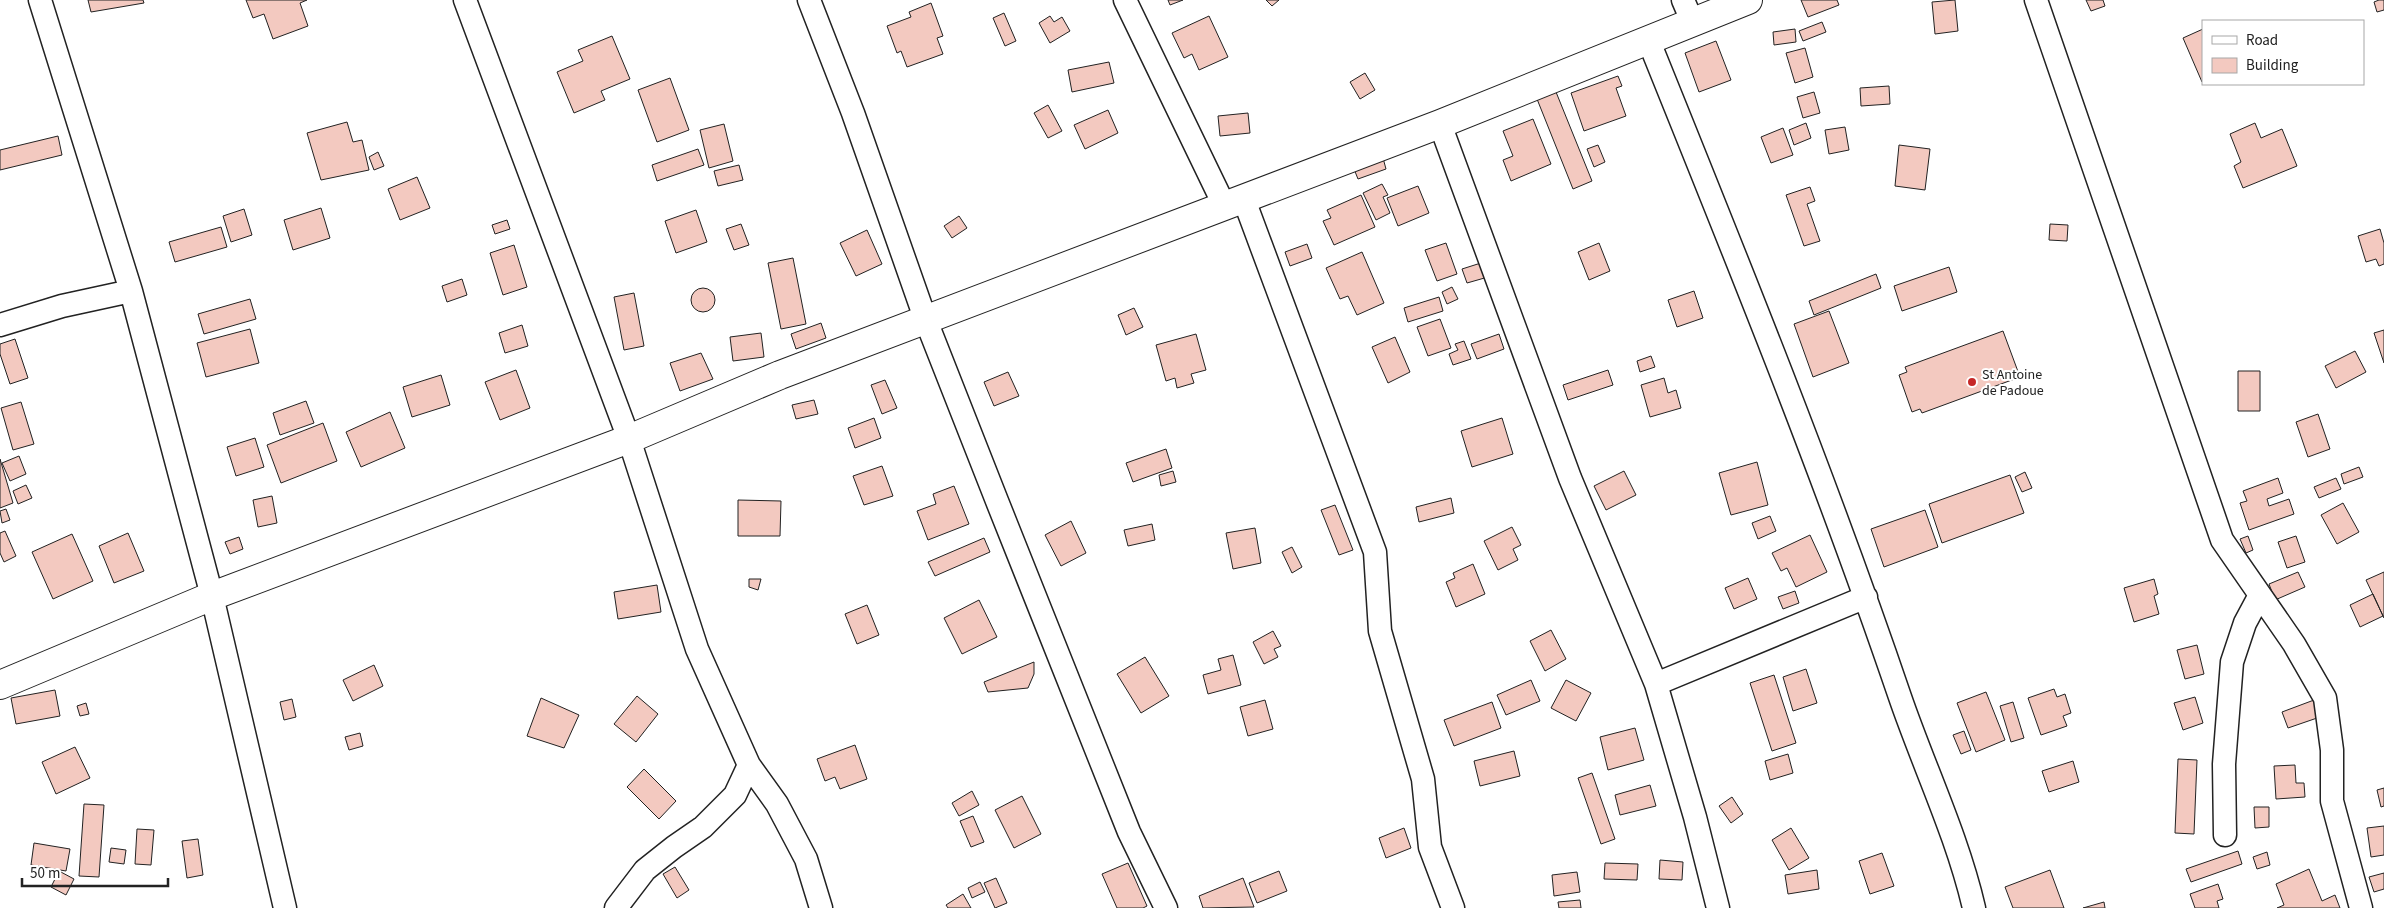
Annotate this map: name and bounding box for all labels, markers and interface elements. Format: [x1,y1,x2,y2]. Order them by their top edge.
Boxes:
legend [2202,20,2364,85]
text: Road [2246,30,2278,51]
text: Building [2246,55,2299,76]
place label: St Antoine de Padoue [1982,365,2044,401]
marker: St Antoine de Padoue [1966,376,1978,388]
scale bar [22,856,169,888]
text: 50 m [30,863,60,884]

